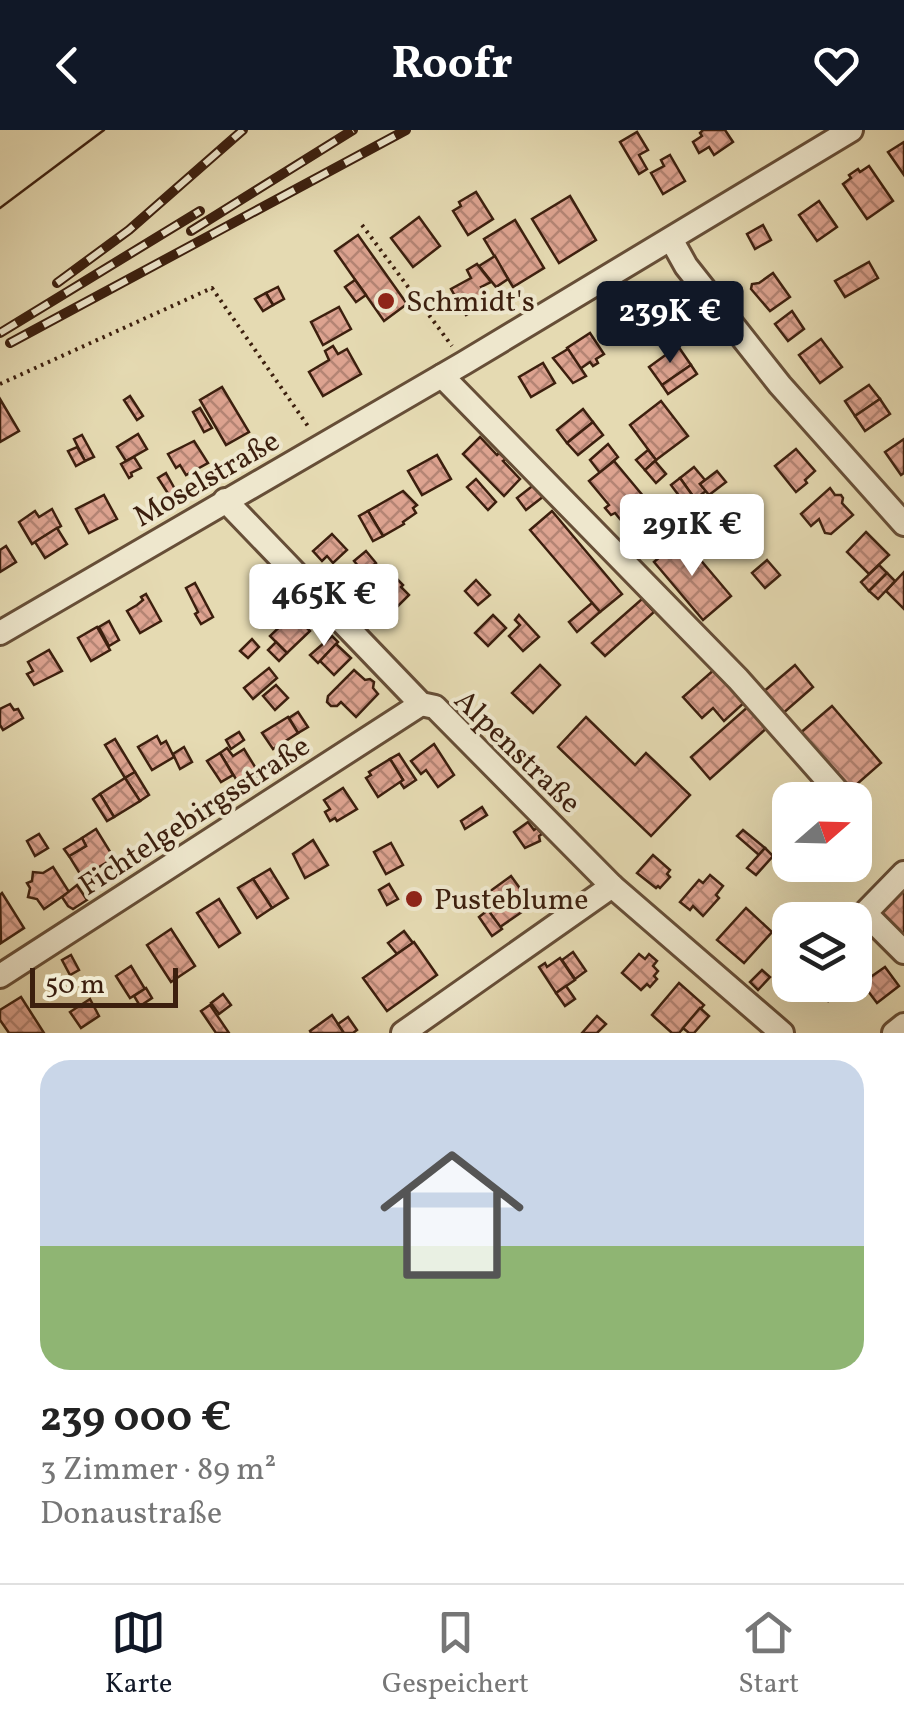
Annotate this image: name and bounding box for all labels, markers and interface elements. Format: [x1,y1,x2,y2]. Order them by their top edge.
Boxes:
text: Roofr [391,34,513,97]
icon: back [40,38,95,93]
icon: heart [809,38,864,93]
pin: 239K € [589,281,751,366]
place label: Schmidt's [406,282,535,324]
marker: Schmidt's [375,290,397,312]
text: 239K € [619,291,721,335]
street label: Moselstraße [126,421,288,539]
pin: 291K € [611,494,773,579]
text: 291K € [642,504,742,548]
pin: 465K € [243,564,405,649]
text: 465K € [271,574,377,618]
street label: Alpenstraße [444,681,590,824]
street label: Fichtelgebirgsstraße [71,726,319,907]
north arrow [772,782,872,882]
map controls [772,782,872,1002]
place label: Pusteblume [434,880,588,922]
marker: Pusteblume [403,888,425,910]
button: layers [772,902,872,1002]
scale bar [30,963,178,1008]
text: 50 m [45,966,105,1005]
icon: home [362,1125,542,1305]
text: 239 000 € [40,1390,231,1449]
text: 3 Zimmer · 89 m² [40,1449,276,1493]
text: Donaustraße [40,1493,222,1537]
tab: Karte [105,1605,172,1704]
tab: Gespeichert [382,1605,529,1704]
tab: Start [738,1605,799,1704]

